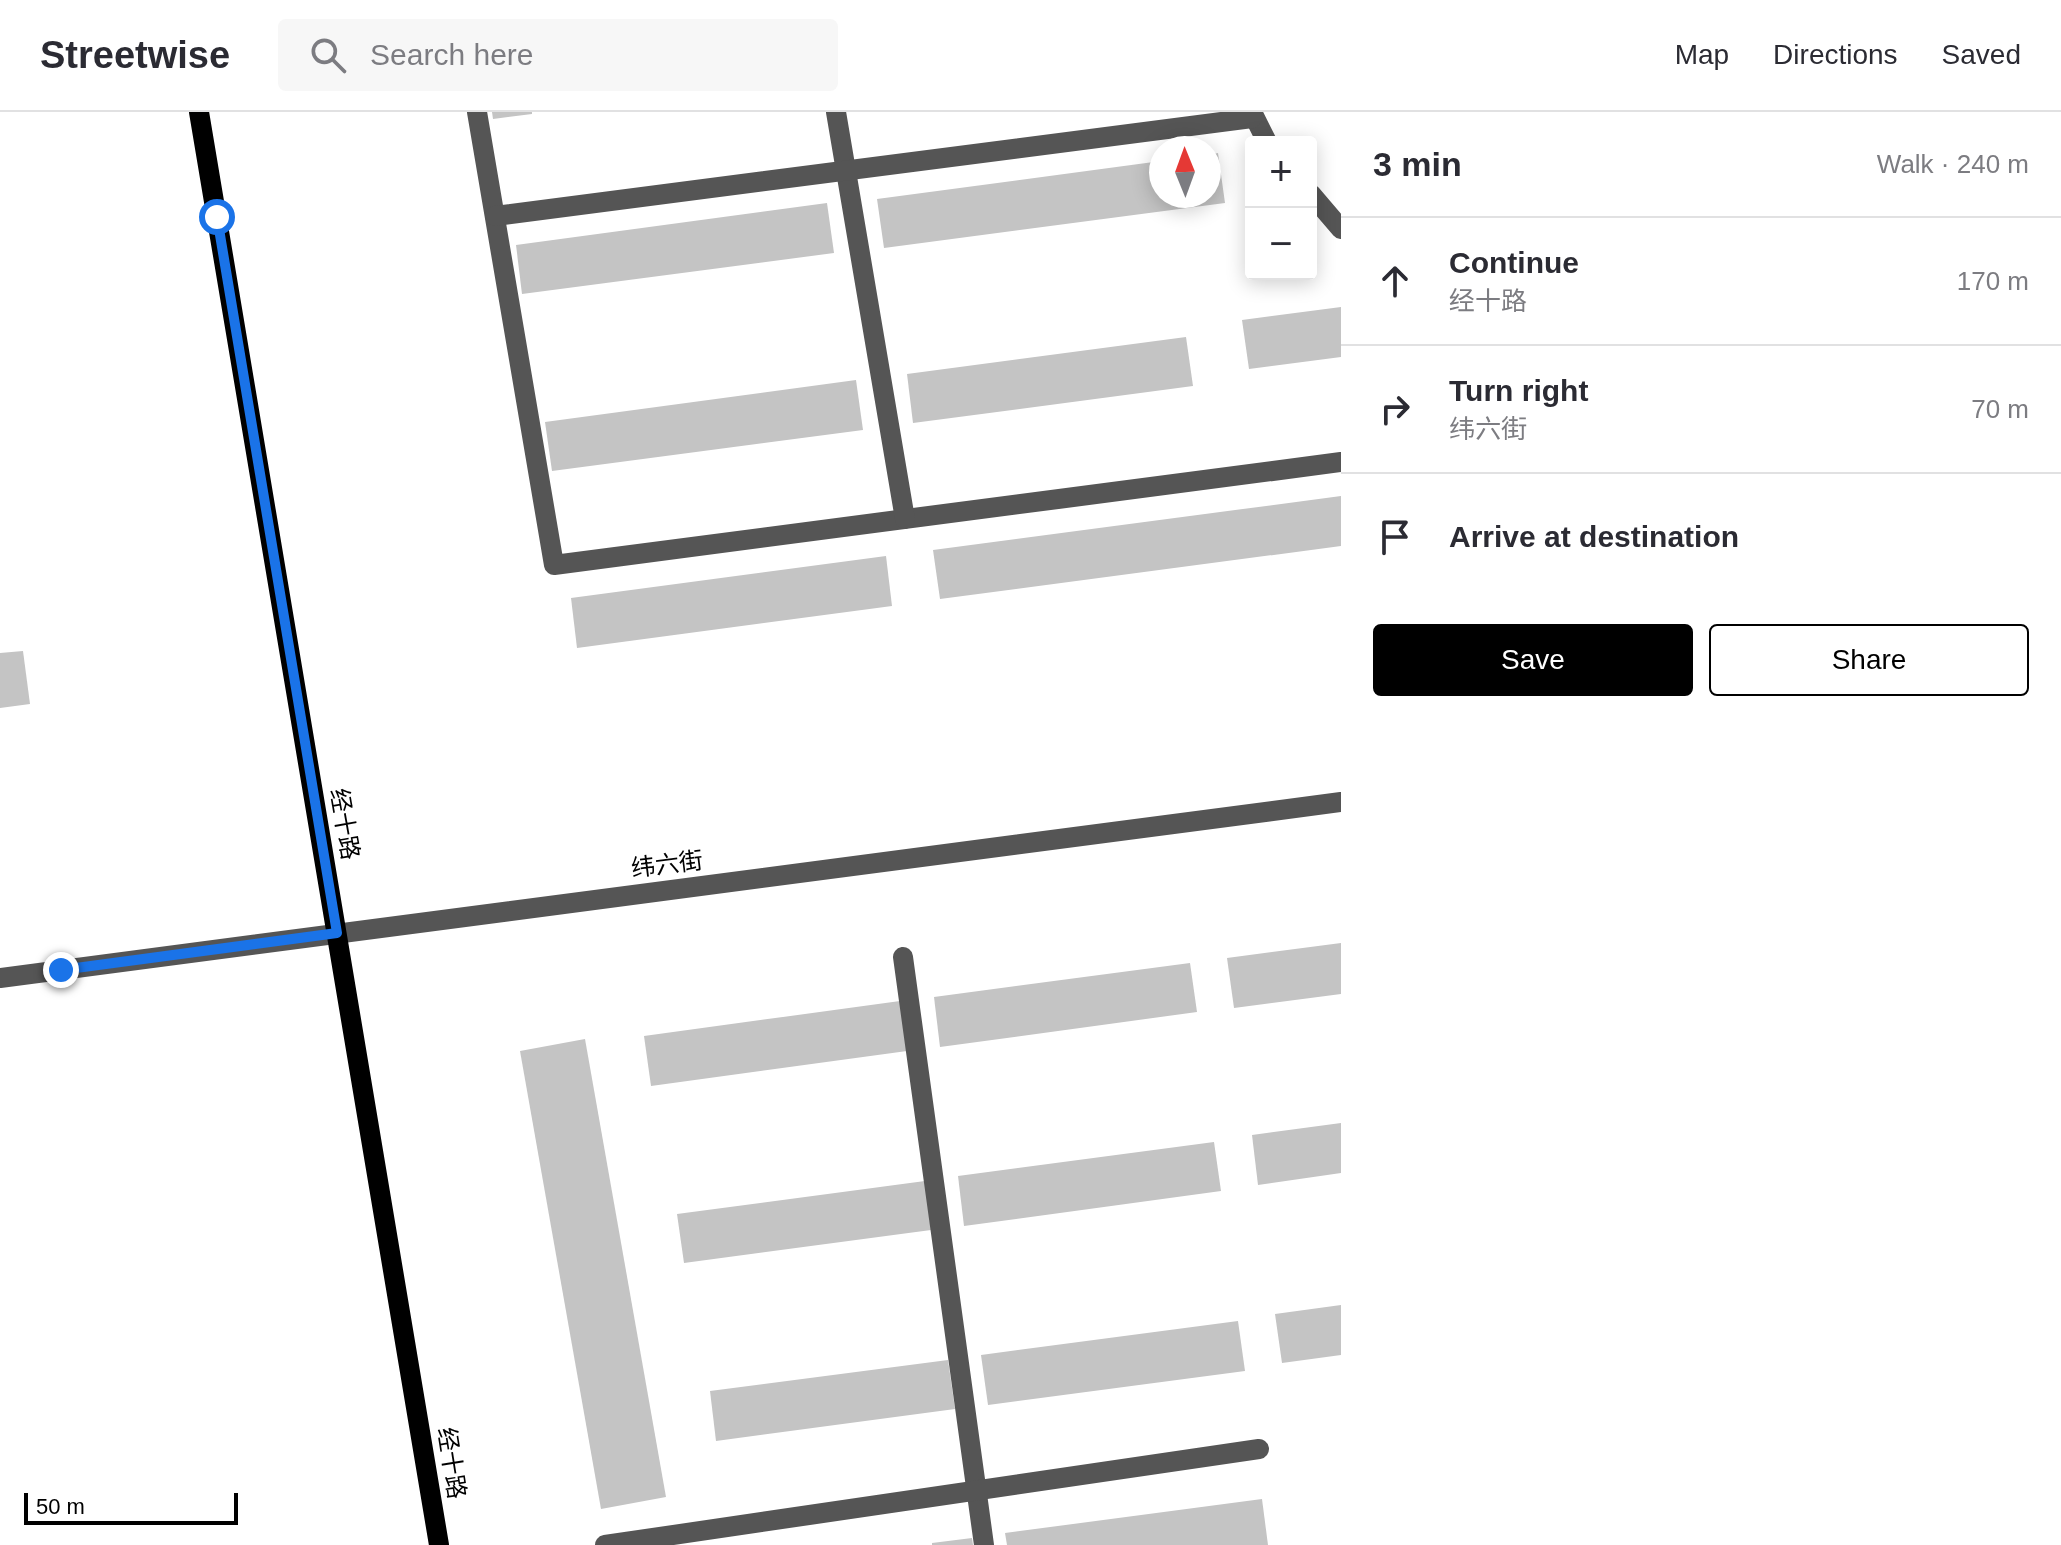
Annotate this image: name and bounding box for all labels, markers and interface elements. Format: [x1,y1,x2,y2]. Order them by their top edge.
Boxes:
search box [278,19,838,91]
icon: search [306,33,350,77]
text: Streetwise [40,34,230,76]
text: Search here [370,38,534,71]
text: Map [1675,39,1729,70]
text: Directions [1773,39,1898,70]
text: Saved [1942,39,2021,70]
north arrow [1149,136,1221,208]
map controls [1245,136,1317,280]
button: + [1245,136,1317,208]
text: 3 min [1373,145,1462,183]
text: Walk · 240 m [1877,149,2029,179]
route start [199,199,235,235]
button: − [1245,208,1317,280]
text: Continue [1449,246,1579,279]
icon: ahead [1373,259,1417,303]
text: 170 m [1957,266,2029,296]
text: 经十路 [1449,286,1527,316]
text: Turn right [1449,374,1588,407]
icon: right [1373,387,1417,431]
text: 70 m [1971,394,2029,424]
text: 纬六街 [1449,414,1527,444]
icon: arrive [1373,515,1417,559]
text: Arrive at destination [1449,520,1739,553]
button: Save [1373,624,1693,696]
button: Share [1709,624,2029,696]
street label: 经十路 [325,786,365,862]
street label: 纬六街 [630,846,704,882]
route end [43,952,79,988]
street label: 经十路 [433,1425,471,1501]
scale bar [24,1489,238,1525]
text: 50 m [36,1494,85,1519]

